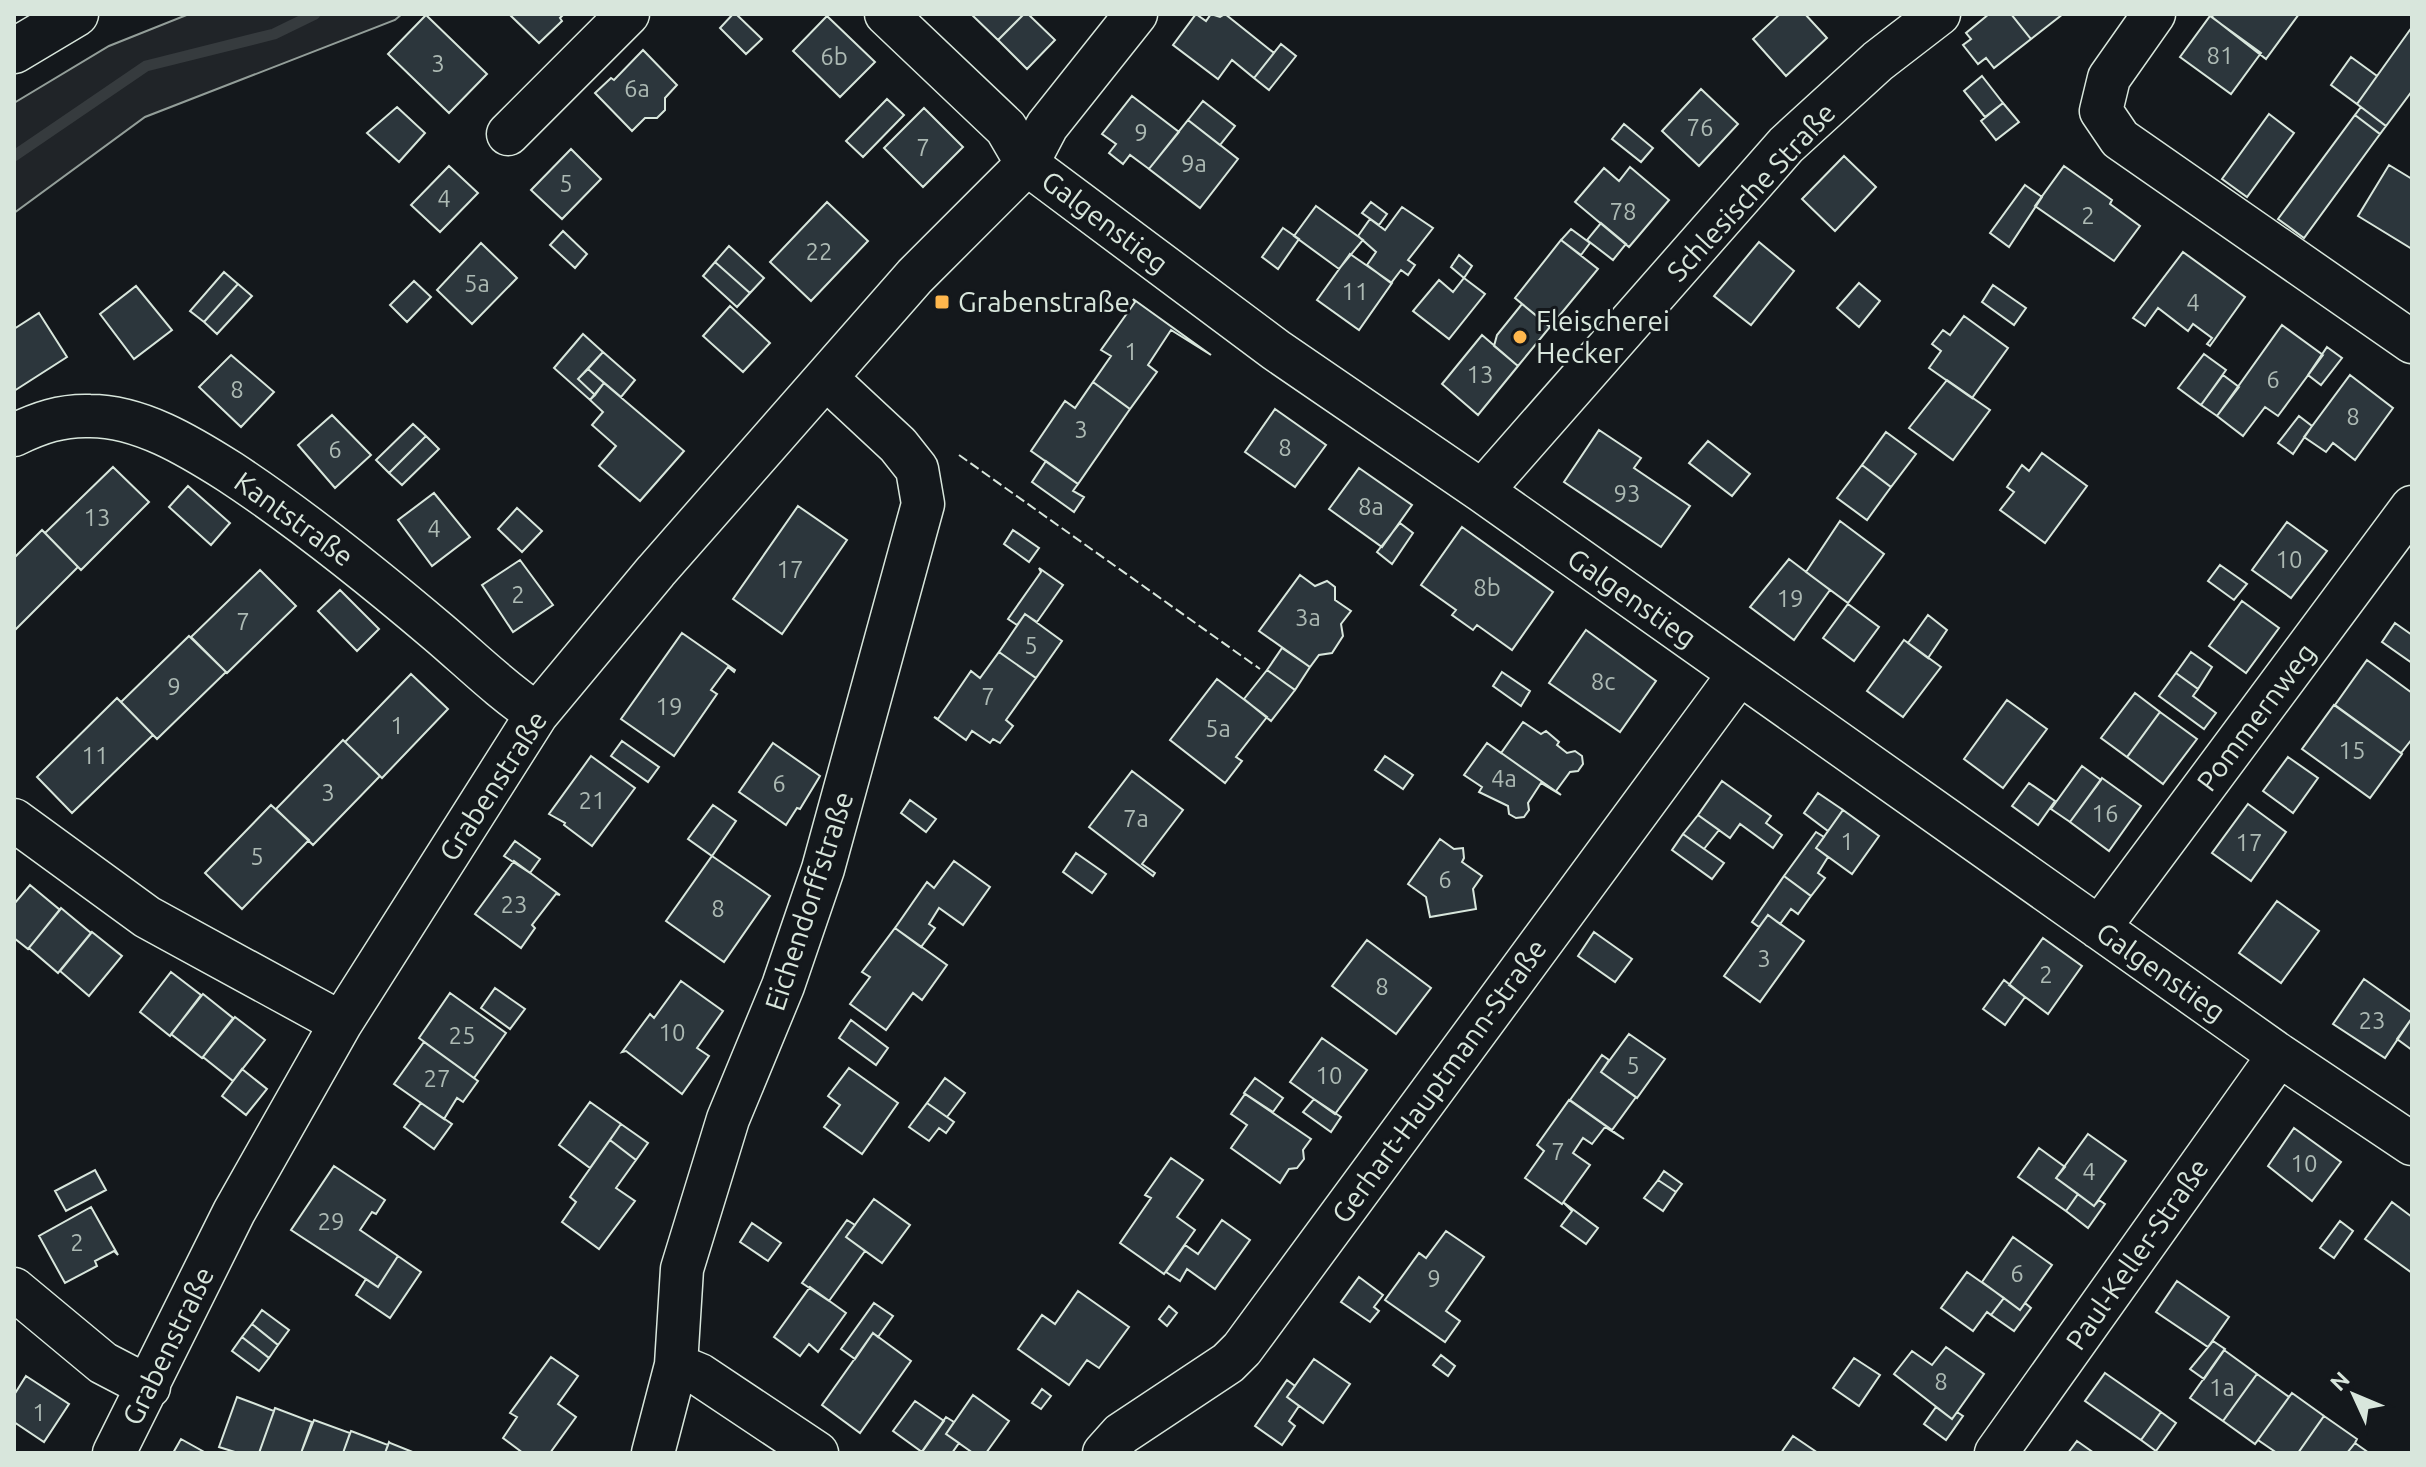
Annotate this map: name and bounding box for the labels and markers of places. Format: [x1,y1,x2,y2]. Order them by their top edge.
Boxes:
place label: Grabenstraße [958,286,1130,317]
marker: Grabenstraße [933,293,951,311]
place label: Fleischerei Hecker [1536,305,1670,368]
marker: Fleischerei Hecker [1511,328,1529,346]

